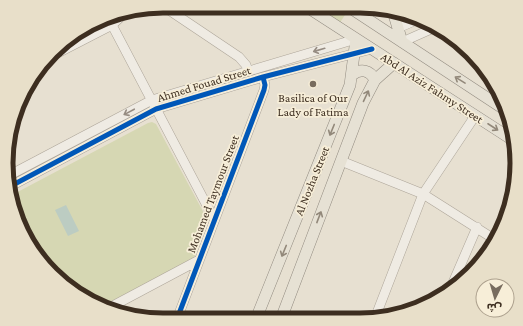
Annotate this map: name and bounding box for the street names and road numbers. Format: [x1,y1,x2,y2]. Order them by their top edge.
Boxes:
street label: Abd Al Aziz Fahmy Street [378,50,487,127]
street label: Ahmed Fouad Street [156,63,253,105]
street label: Mohamed Taymour Street [184,132,242,255]
street label: Al Nozha Street [292,143,333,218]

